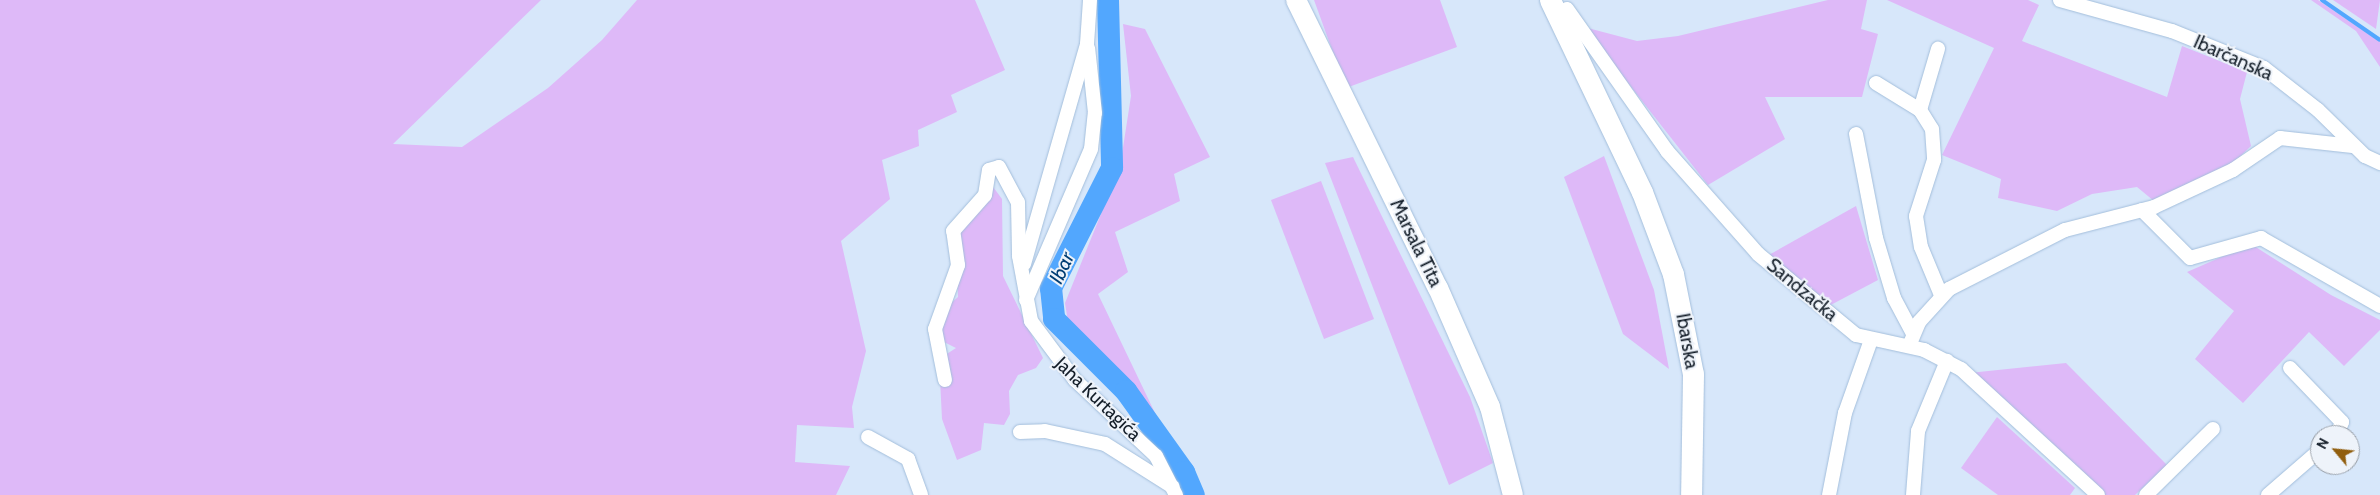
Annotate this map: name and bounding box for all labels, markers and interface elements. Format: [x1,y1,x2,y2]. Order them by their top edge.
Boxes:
street label: Ibarčanska [2190,30,2276,86]
street label: Marsala Tita [1385,195,1447,291]
water label: Ibar [1044,248,1080,288]
street label: Sandzačka [1762,254,1842,326]
street label: Ibarska [1671,312,1703,370]
street label: Jaha Kurtagića [1050,352,1146,446]
north arrow [2310,425,2360,475]
text: N [2312,435,2333,452]

